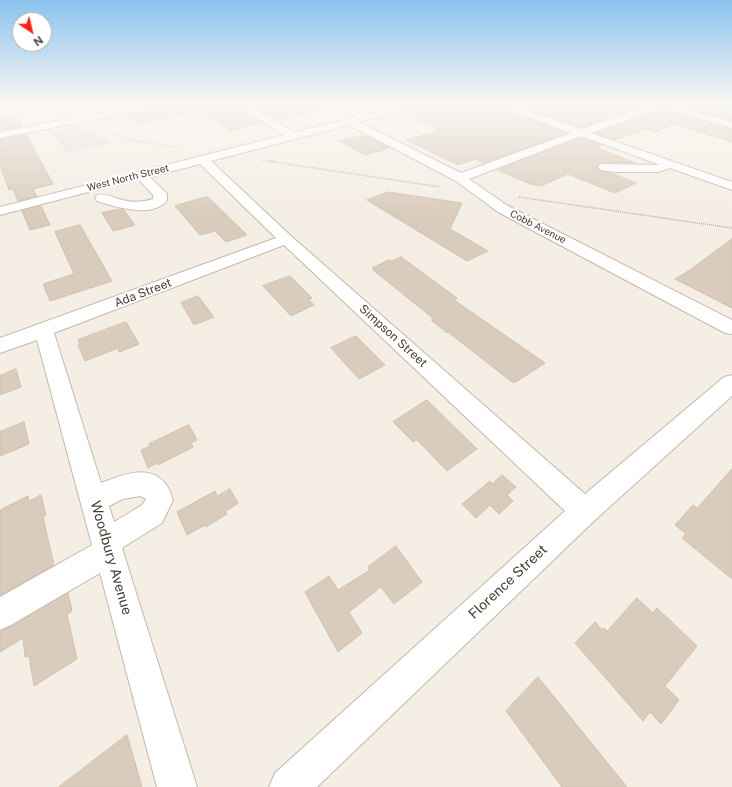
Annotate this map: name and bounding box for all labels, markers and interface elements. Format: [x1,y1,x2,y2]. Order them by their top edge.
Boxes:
north arrow [12,12,52,52]
text: N [31,34,45,48]
street label: West North Street [86,162,170,194]
street label: Cobb Avenue [508,208,568,246]
street label: Ada Street [112,276,174,310]
street label: Simpson Street [356,302,430,370]
street label: Woodbury Avenue [87,499,135,617]
street label: Florence Street [465,541,551,623]

